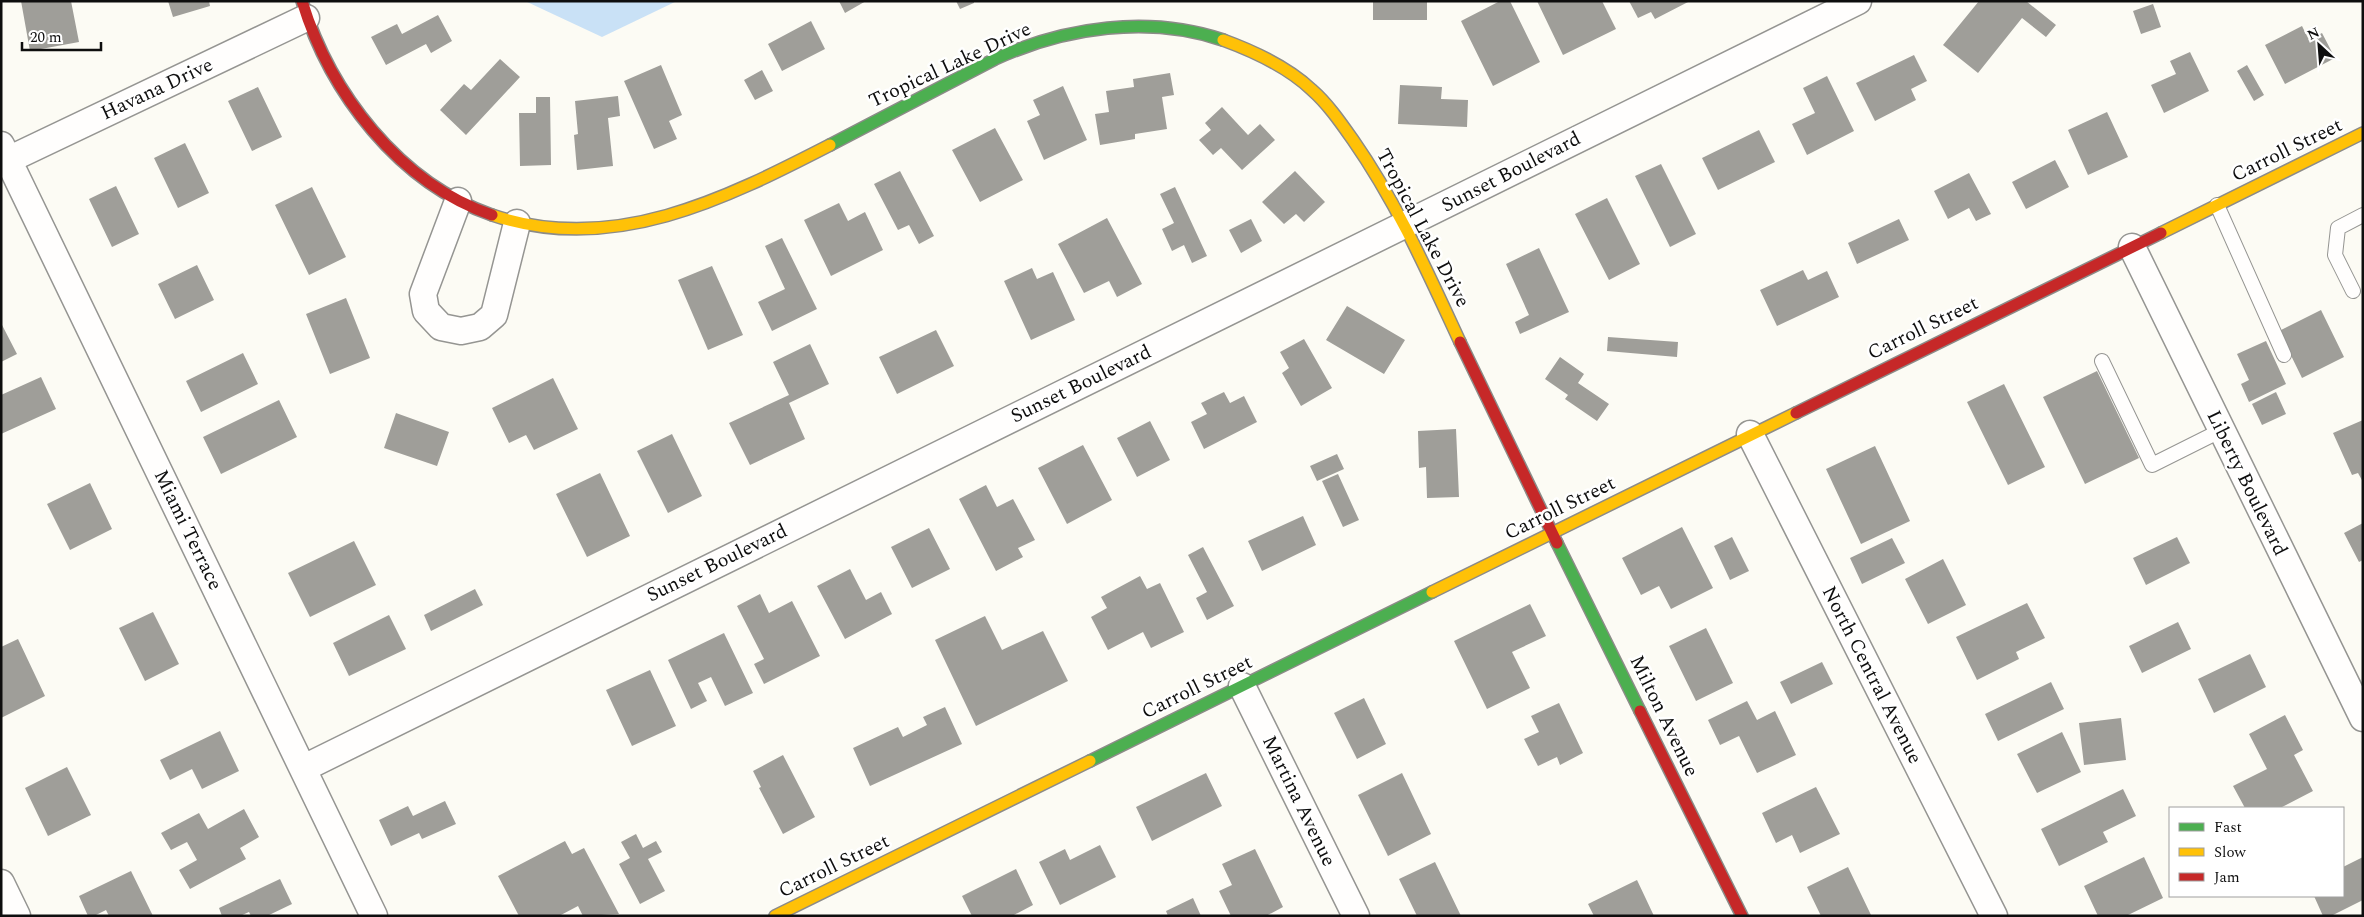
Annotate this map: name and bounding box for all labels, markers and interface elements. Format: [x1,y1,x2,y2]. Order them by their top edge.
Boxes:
street label: Tropical Lake Drive [864,14,1036,116]
scale bar [22,20,101,52]
north arrow [2294,20,2344,70]
text: N [2304,22,2323,46]
text: 20 m [30,26,62,49]
street label: Havana Drive [96,50,218,128]
street label: Carroll Street [2226,110,2348,190]
street label: Sunset Boulevard [1436,124,1586,220]
street label: Tropical Lake Drive [1368,143,1478,313]
street label: Carroll Street [1862,288,1984,368]
street label: Sunset Boulevard [1006,337,1156,431]
street label: Liberty Boulevard [2199,405,2295,561]
street label: Miami Terrace [146,465,230,595]
street label: Carroll Street [1499,468,1621,548]
street label: Sunset Boulevard [642,516,792,610]
street label: North Central Avenue [1814,581,1930,769]
street label: Carroll Street [1136,647,1258,727]
street label: Milton Avenue [1622,650,1706,782]
street label: Martina Avenue [1254,730,1344,872]
legend [2169,807,2344,897]
text: Fast [2214,816,2242,839]
street label: Carroll Street [773,826,895,906]
text: Slow [2214,841,2246,864]
text: Jam [2214,866,2240,889]

